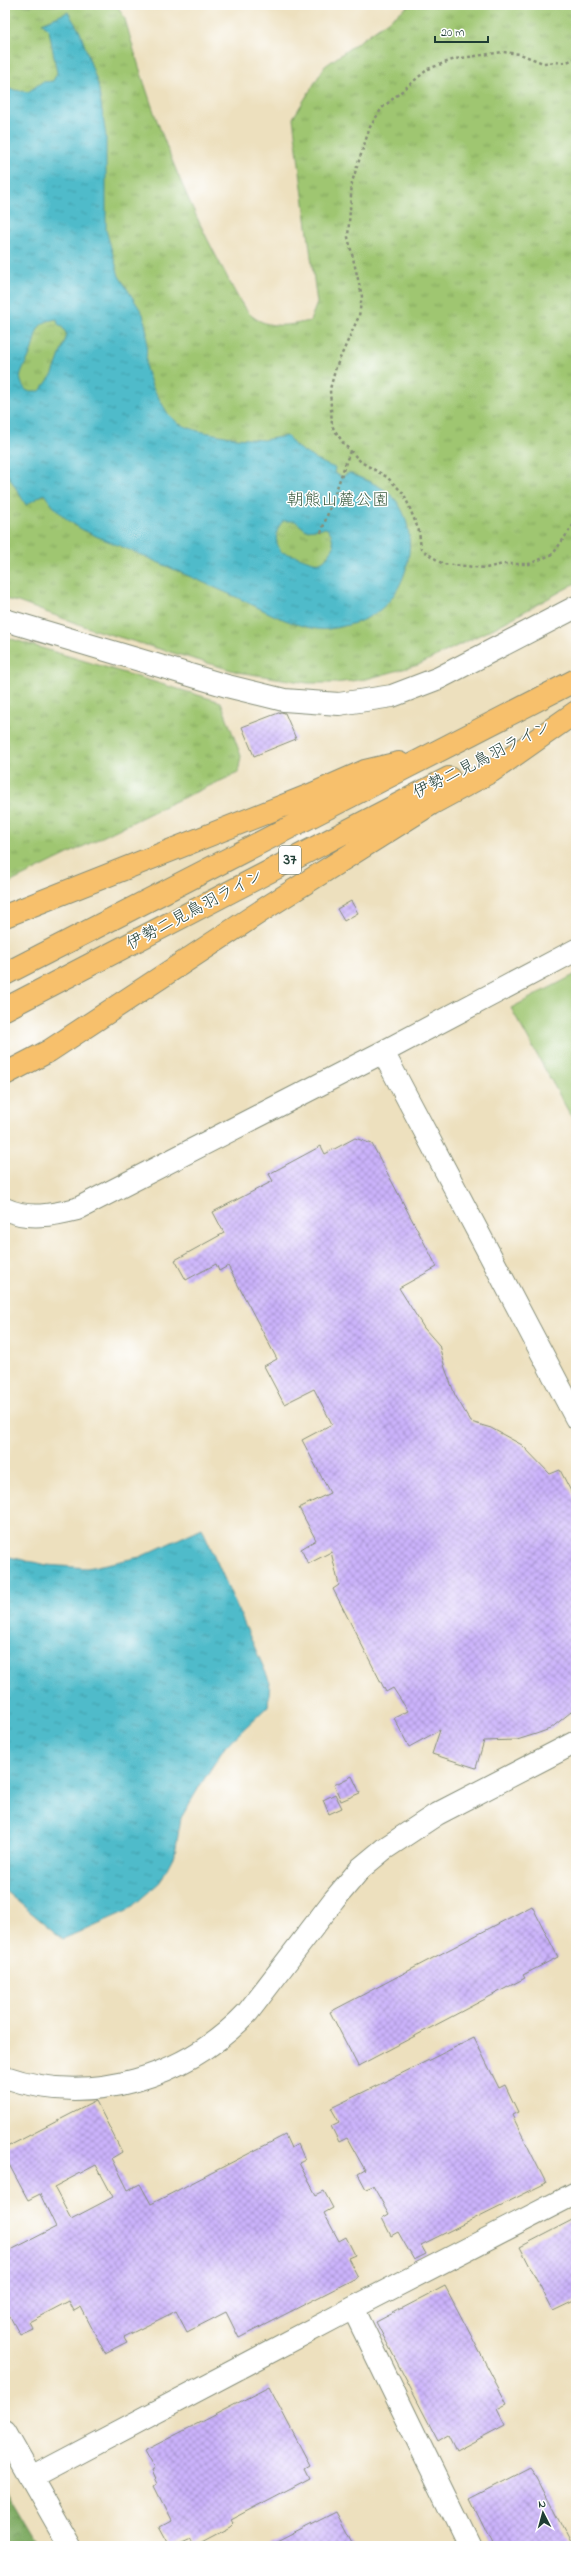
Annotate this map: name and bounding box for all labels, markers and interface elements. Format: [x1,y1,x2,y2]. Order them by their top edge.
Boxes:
scale bar [435,18,488,44]
text: 20 m [441,24,464,42]
park label: 朝熊山麓公園 [287,488,389,513]
street label: 伊勢二見鳥羽ライン [408,714,556,806]
road number: 37 [279,846,301,874]
street label: 伊勢二見鳥羽ライン [122,863,268,957]
north arrow [523,2493,563,2533]
text: N [538,2496,547,2512]

